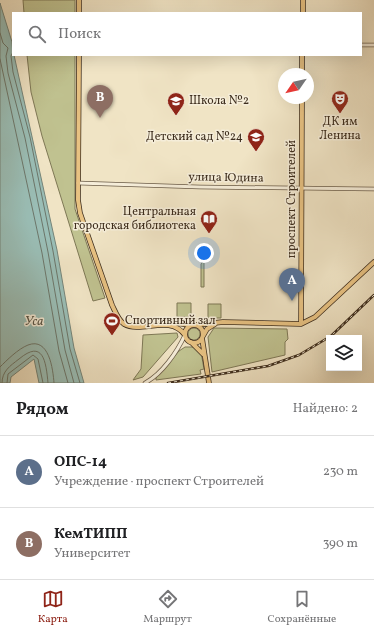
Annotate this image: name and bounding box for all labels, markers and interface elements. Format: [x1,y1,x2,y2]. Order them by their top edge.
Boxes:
search box [12,12,362,56]
icon: search [26,23,48,45]
text: Поиск [58,24,101,45]
north arrow [278,68,314,104]
pin: B [87,85,113,118]
theatre icon: ДК им Ленина [330,89,350,114]
school or university icon: Школа №2 [166,91,186,116]
place label: Школа №2 [189,93,249,109]
place label: ДК им Ленина [319,114,361,144]
school or university icon: Детский сад №24 [246,127,266,152]
place label: Детский сад №24 [146,129,243,145]
street label: проспект Строителей [284,140,300,258]
street label: улица Юдина [188,169,264,187]
place label: Центральная городская библиотека [74,204,196,234]
library icon: Центральная городская библиотека [199,209,219,234]
your location [194,243,214,263]
pin: A [279,268,305,301]
sports icon: Спортивный зал [102,311,122,336]
water label: Уса [25,313,43,331]
place label: Спортивный зал [125,313,216,329]
map controls [326,335,362,371]
button: layers [326,335,362,371]
text: Рядом [16,398,69,421]
text: Найдено: 2 [293,400,358,418]
text: ОПС-14 [54,452,107,473]
text: A [24,463,34,481]
text: 230 m [323,463,358,481]
text: Учреждение · проспект Строителей [54,473,264,491]
text: КемТИПП [54,524,128,545]
text: B [25,535,33,553]
text: 390 m [323,535,358,553]
text: Университет [54,545,130,563]
tab: Карта [38,588,68,627]
tab: Маршрут [143,588,192,627]
tab: Сохранённые [268,588,336,627]

